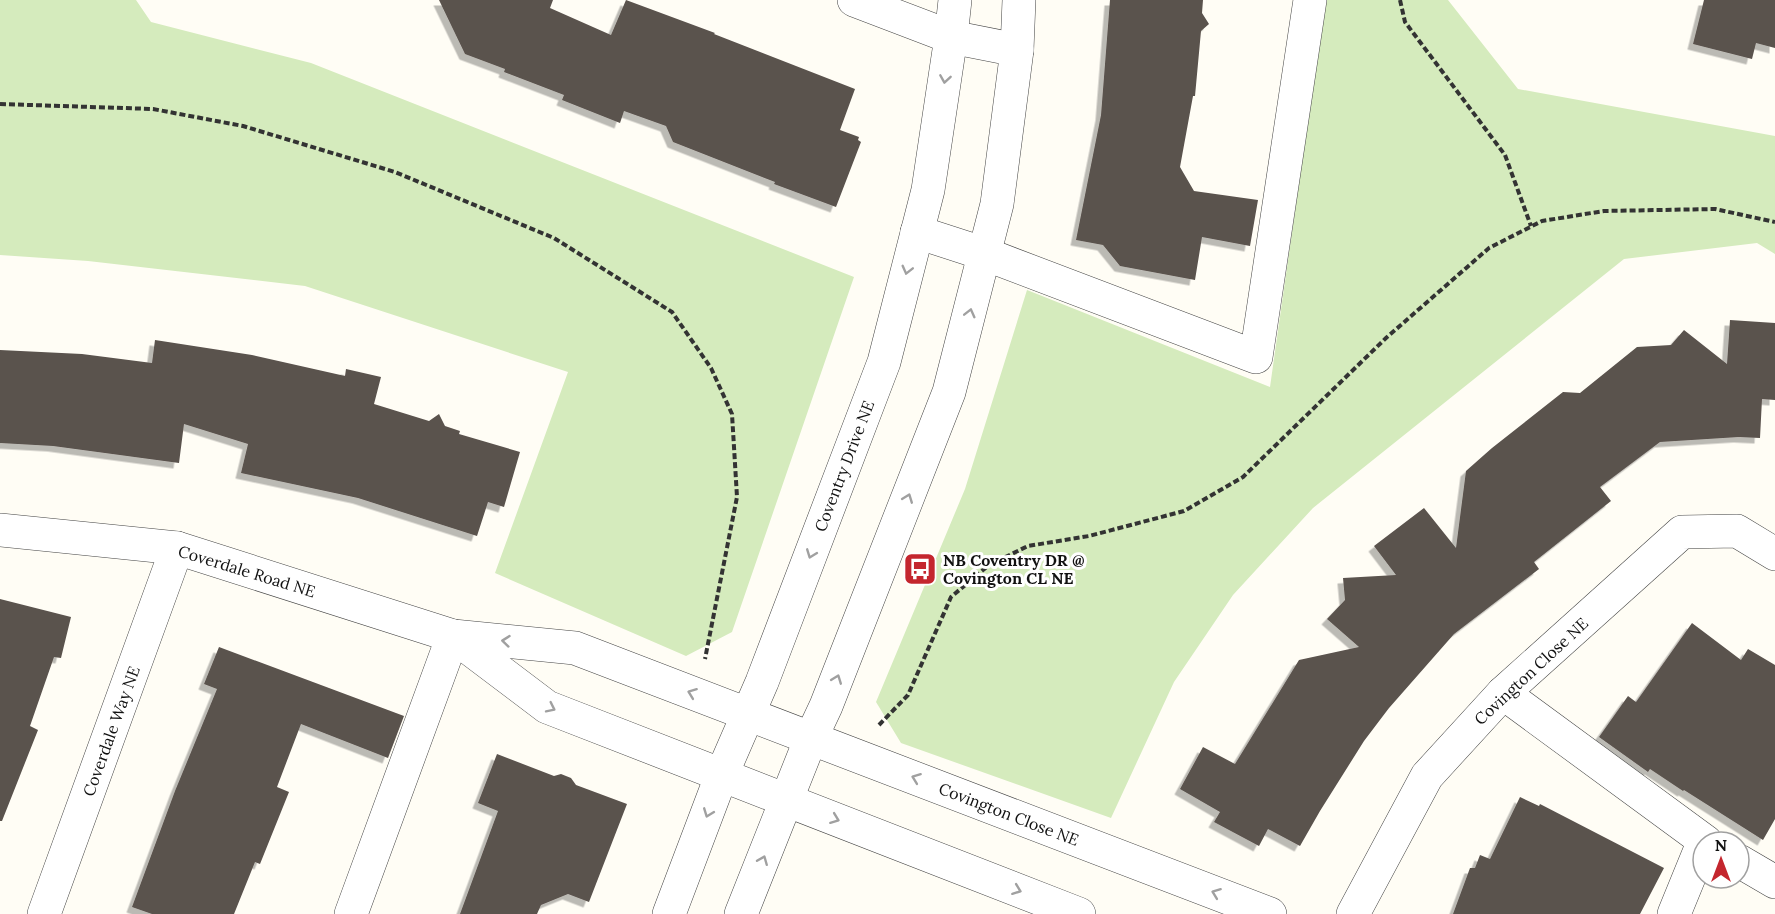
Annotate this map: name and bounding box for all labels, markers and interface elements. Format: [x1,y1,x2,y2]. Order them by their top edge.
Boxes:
one-way arrow [939,74,951,83]
one-way arrow [902,265,915,275]
one-way arrow [962,308,975,318]
street label: Coventry Drive NE [810,397,878,535]
one-way arrow [901,493,913,504]
street label: Coverdale Road NE [176,541,318,601]
one-way arrow [806,547,818,558]
place label: NB Coventry DR @ Covington CL NE [943,550,1085,588]
bus stop icon: NB Coventry DR @ Covington CL NE [902,551,938,587]
street label: Covington Close NE [1470,613,1592,729]
one-way arrow [501,635,510,648]
street label: Coverdale Way NE [78,663,144,799]
one-way arrow [830,674,842,685]
one-way arrow [688,687,698,700]
one-way arrow [545,700,556,712]
one-way arrow [911,773,922,785]
street label: Covington Close NE [936,778,1082,850]
one-way arrow [702,807,715,817]
one-way arrow [829,812,840,824]
north arrow [1691,830,1751,890]
text: N [1715,835,1727,855]
one-way arrow [756,855,768,866]
one-way arrow [1011,883,1022,895]
one-way arrow [1211,888,1222,900]

